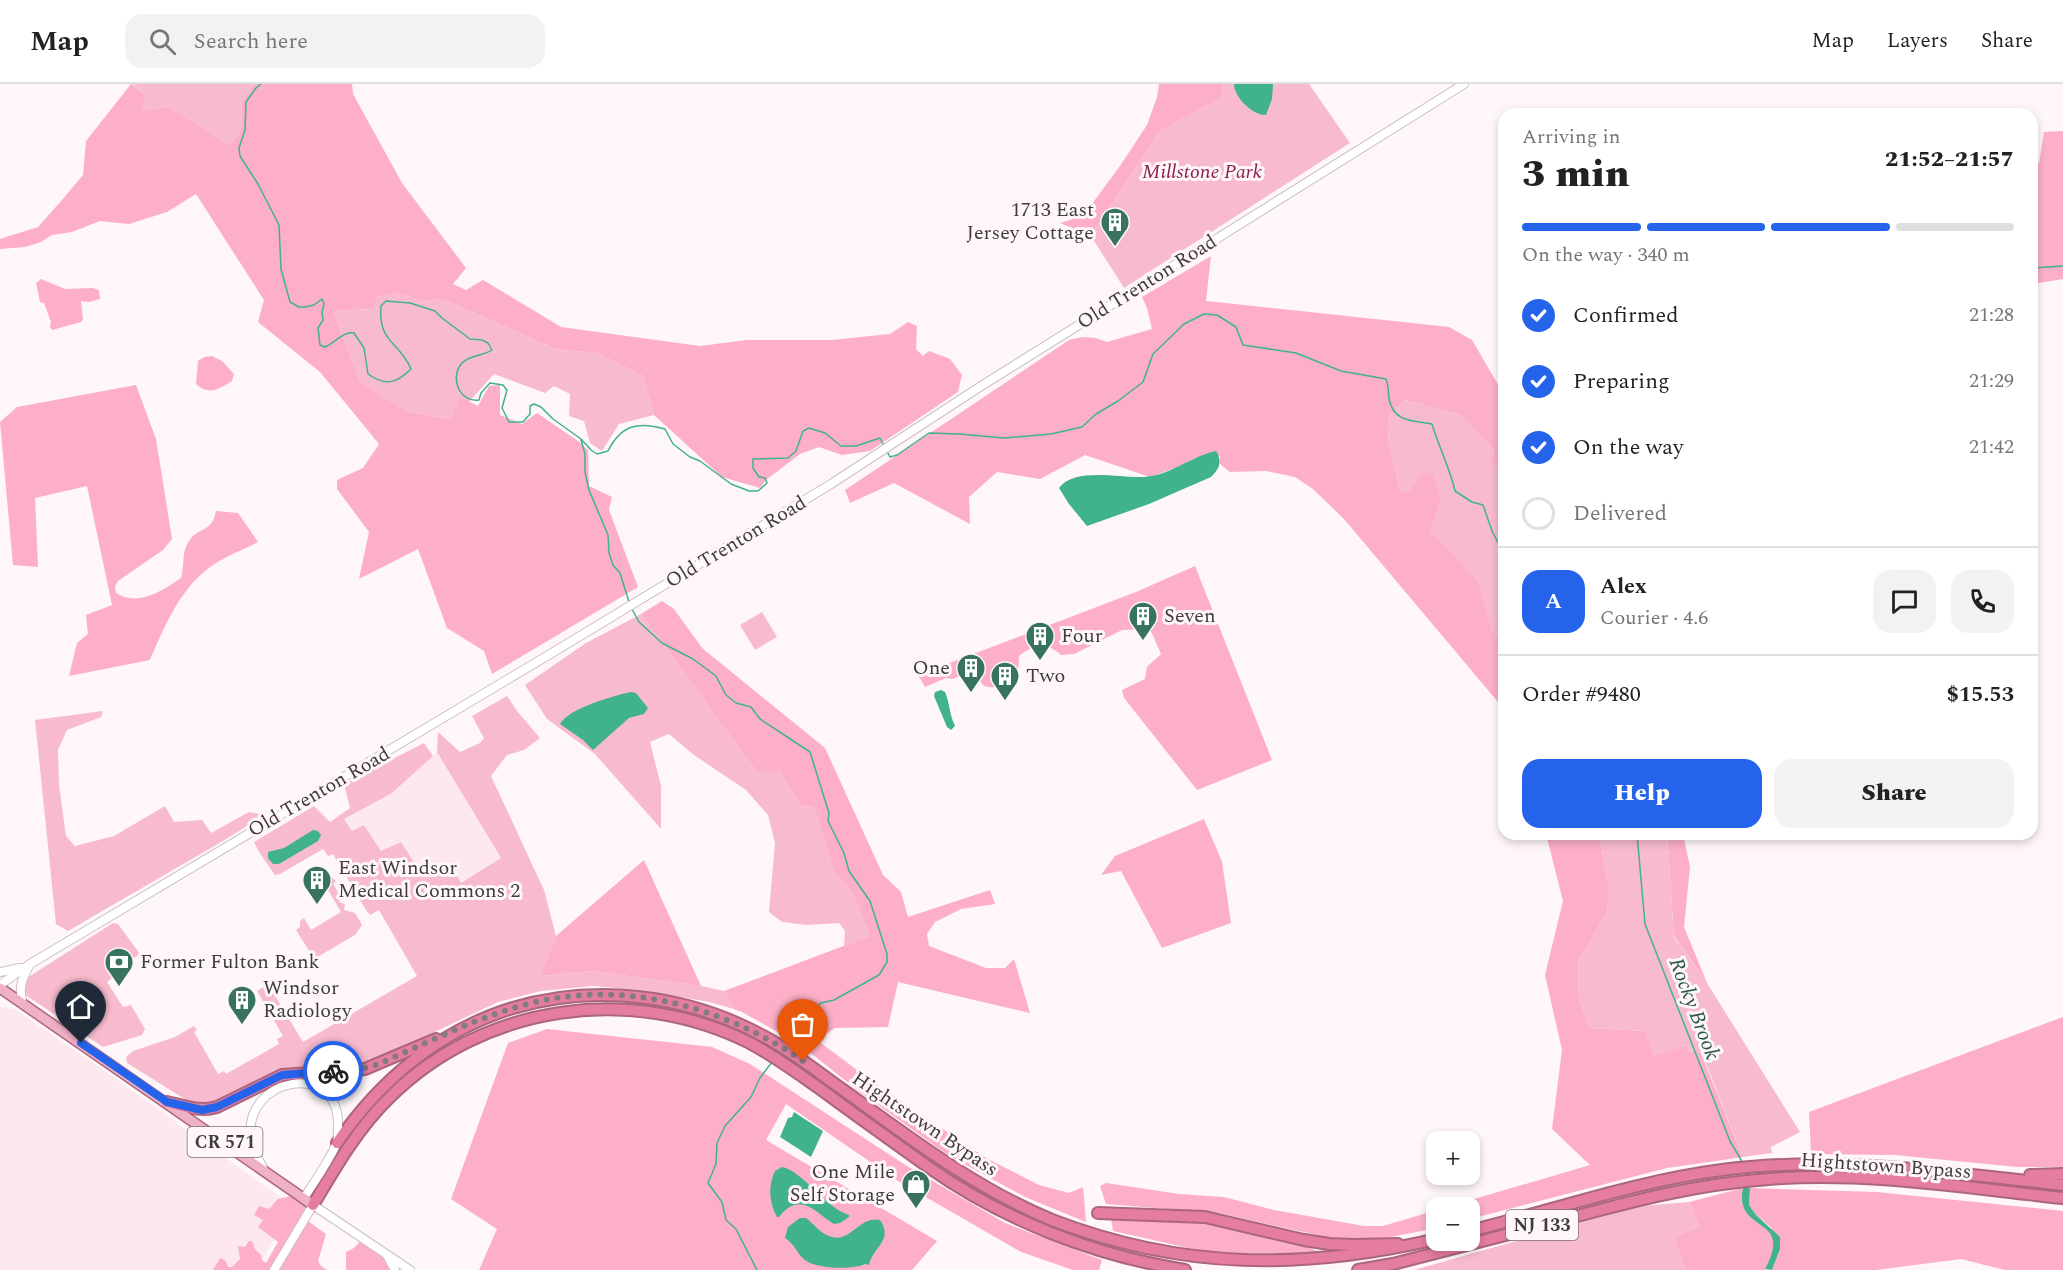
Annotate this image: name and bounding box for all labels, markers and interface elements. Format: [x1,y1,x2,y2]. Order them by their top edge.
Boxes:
search box [125,14,545,68]
text: Map [30,20,89,63]
icon: search [146,25,179,58]
text: Search here [194,25,308,58]
text: Map [1812,25,1854,57]
text: Layers [1887,25,1948,57]
text: Share [1981,25,2033,57]
text: Arriving in [1522,122,1620,152]
text: 21:52–21:57 [1885,143,2014,176]
text: 3 min [1522,145,1630,204]
park label: Millstone Park [1142,157,1263,187]
place label: 1713 East Jersey Cottage [967,195,1094,248]
building icon: 1713 East Jersey Cottage [1099,206,1131,248]
street label: Old Trenton Road [1071,227,1223,337]
text: On the way · 340 m [1522,240,1690,270]
icon: check [1522,299,1555,332]
text: Confirmed [1573,299,1679,332]
text: 21:28 [1969,300,2014,330]
icon: check [1522,365,1555,398]
text: Preparing [1573,365,1670,398]
text: 21:29 [1969,366,2014,396]
icon: check [1522,431,1555,464]
text: On the way [1573,431,1684,464]
text: 21:42 [1969,432,2014,462]
street label: Old Trenton Road [660,488,812,596]
text: Delivered [1573,497,1667,530]
text: Alex [1600,570,1647,603]
button: chat [1873,570,1936,633]
button: phone [1951,570,2014,633]
text: A [1545,585,1562,618]
building icon: Seven [1127,600,1159,642]
place label: Seven [1164,601,1216,631]
text: Courier · 4.6 [1600,603,1708,633]
building icon: Four [1024,620,1056,662]
place label: Four [1061,621,1103,651]
building icon: One [955,652,987,694]
place label: One [913,653,950,683]
building icon: Two [989,660,1021,702]
place label: Two [1026,661,1065,691]
text: Order #9480 [1522,678,1641,711]
text: $15.53 [1946,678,2014,711]
street label: Old Trenton Road [242,739,396,845]
button: Help [1522,759,1762,828]
button: Share [1774,759,2014,828]
place label: East Windsor Medical Commons 2 [338,853,520,906]
building icon: East Windsor Medical Commons 2 [301,864,333,906]
bank icon: Former Fulton Bank [103,946,135,988]
place label: Former Fulton Bank [140,947,320,977]
water label: Rocky Brook [1660,953,1728,1065]
place label: Windsor Radiology [263,973,353,1026]
pin [55,981,106,1043]
building icon: Windsor Radiology [226,984,258,1026]
icon: home [64,990,97,1023]
pin [777,999,828,1061]
icon: bag [786,1008,819,1041]
courier [303,1041,363,1101]
icon: bike [317,1055,350,1088]
street label: Hightstown Bypass [846,1064,1004,1184]
road number: CR 571 [188,1127,262,1157]
map controls [1426,1131,1480,1251]
button: + [1426,1131,1480,1185]
street label: Hightstown Bypass [1800,1145,1972,1187]
place label: One Mile Self Storage [790,1157,895,1210]
shop icon: One Mile Self Storage [900,1168,932,1210]
button: − [1426,1197,1480,1251]
road number: NJ 133 [1506,1210,1578,1240]

